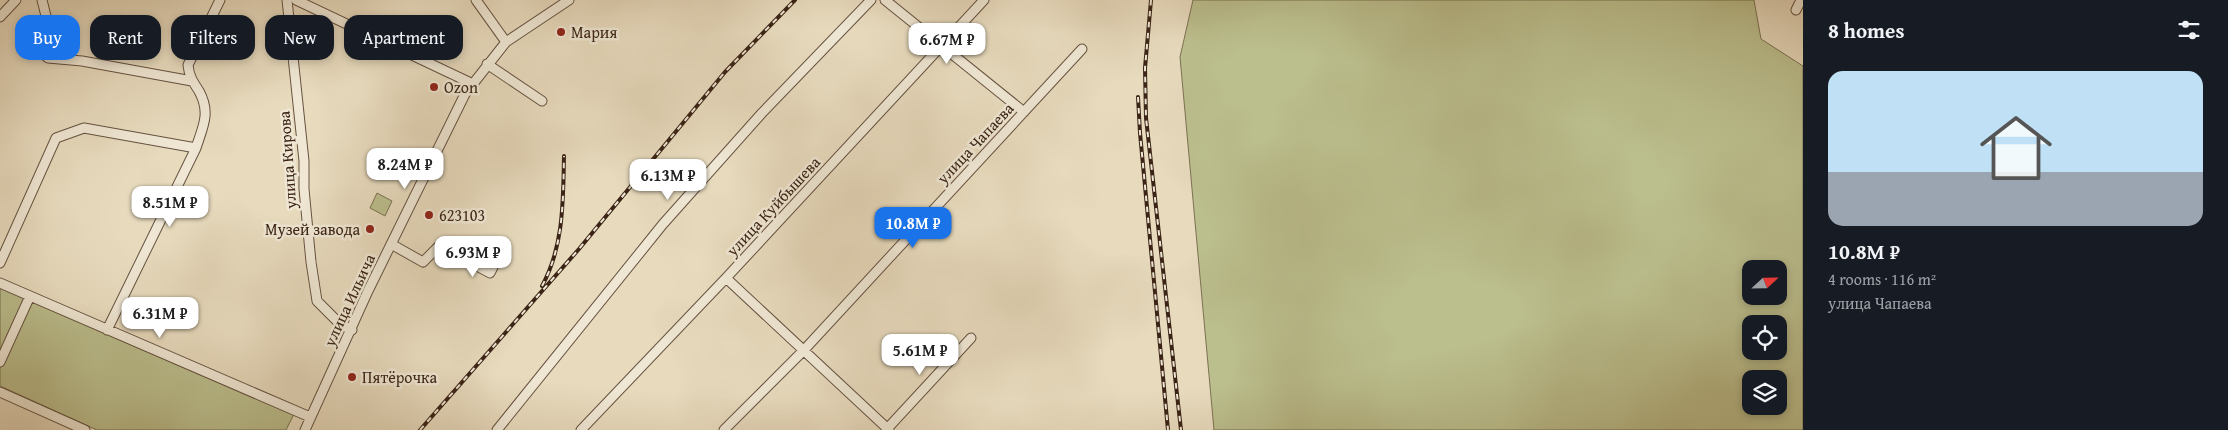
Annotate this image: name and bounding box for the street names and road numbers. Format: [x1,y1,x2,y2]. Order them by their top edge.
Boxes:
street label: улица Чапаева [930,97,1019,190]
street label: улица Кирова [272,110,302,211]
street label: улица Куйбышева [720,150,826,262]
street label: улица Ильича [317,249,381,351]

